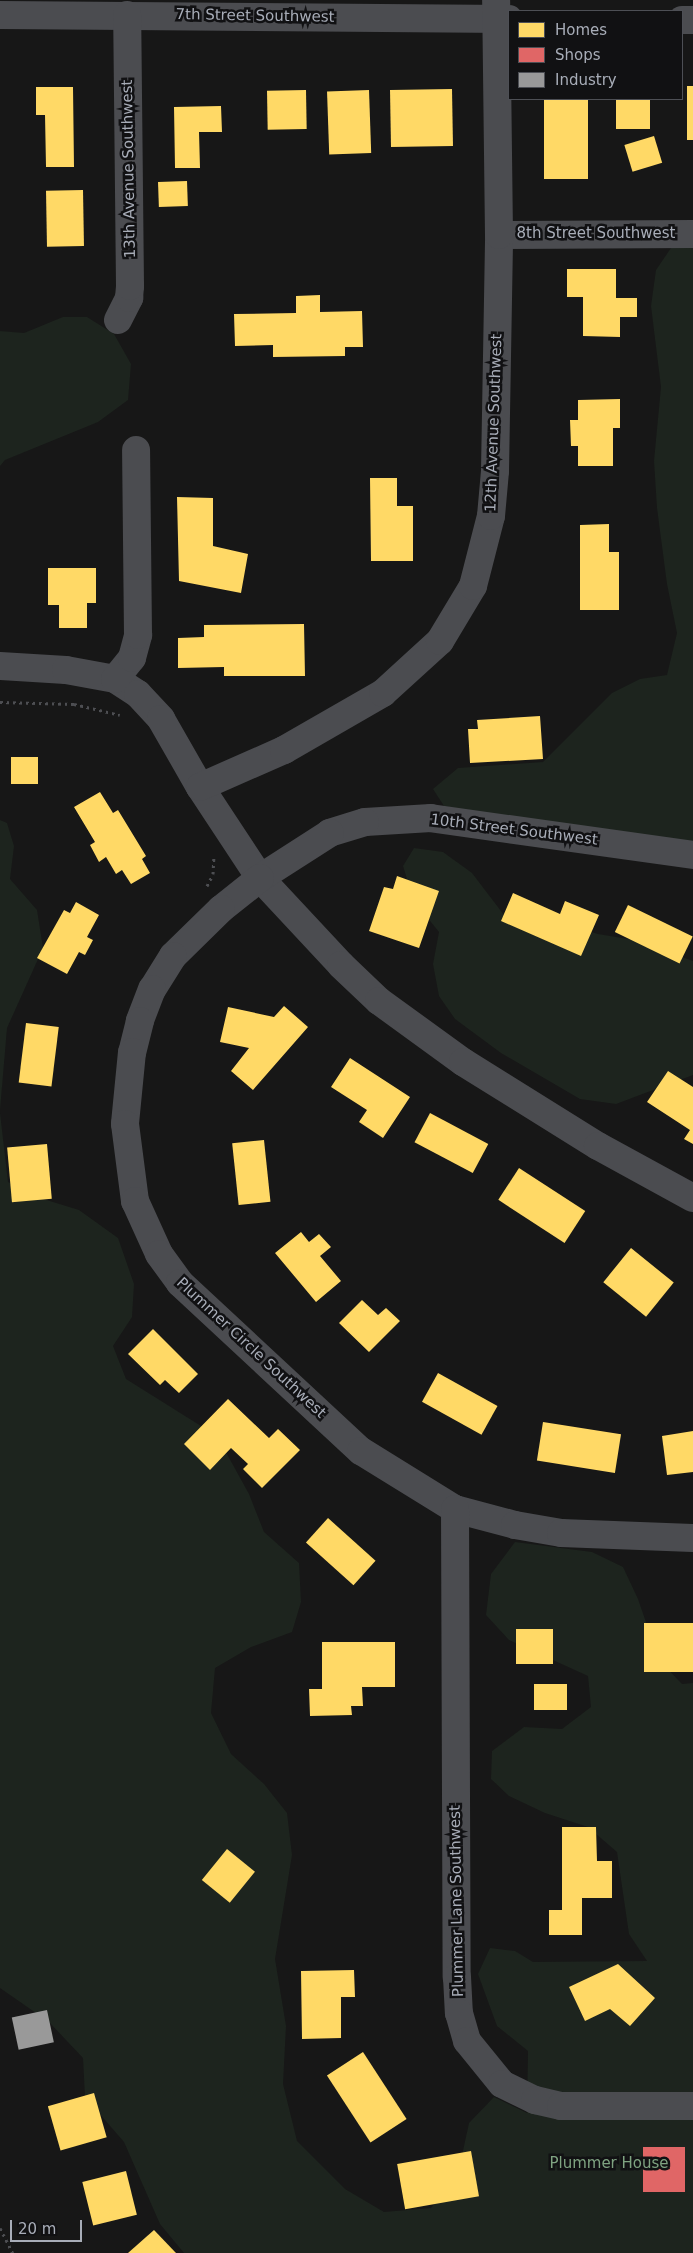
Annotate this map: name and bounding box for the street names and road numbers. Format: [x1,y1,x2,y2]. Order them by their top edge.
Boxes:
street label: 7th Street Southwest [175,6,335,26]
street label: 13th Avenue Southwest [118,80,140,258]
street label: 8th Street Southwest [517,225,675,243]
street label: 12th Avenue Southwest [482,333,506,513]
street label: 10th Street Southwest [429,811,599,849]
street label: Plummer Circle Southwest [173,1274,329,1422]
street label: Plummer Lane Southwest [446,1805,468,1997]

